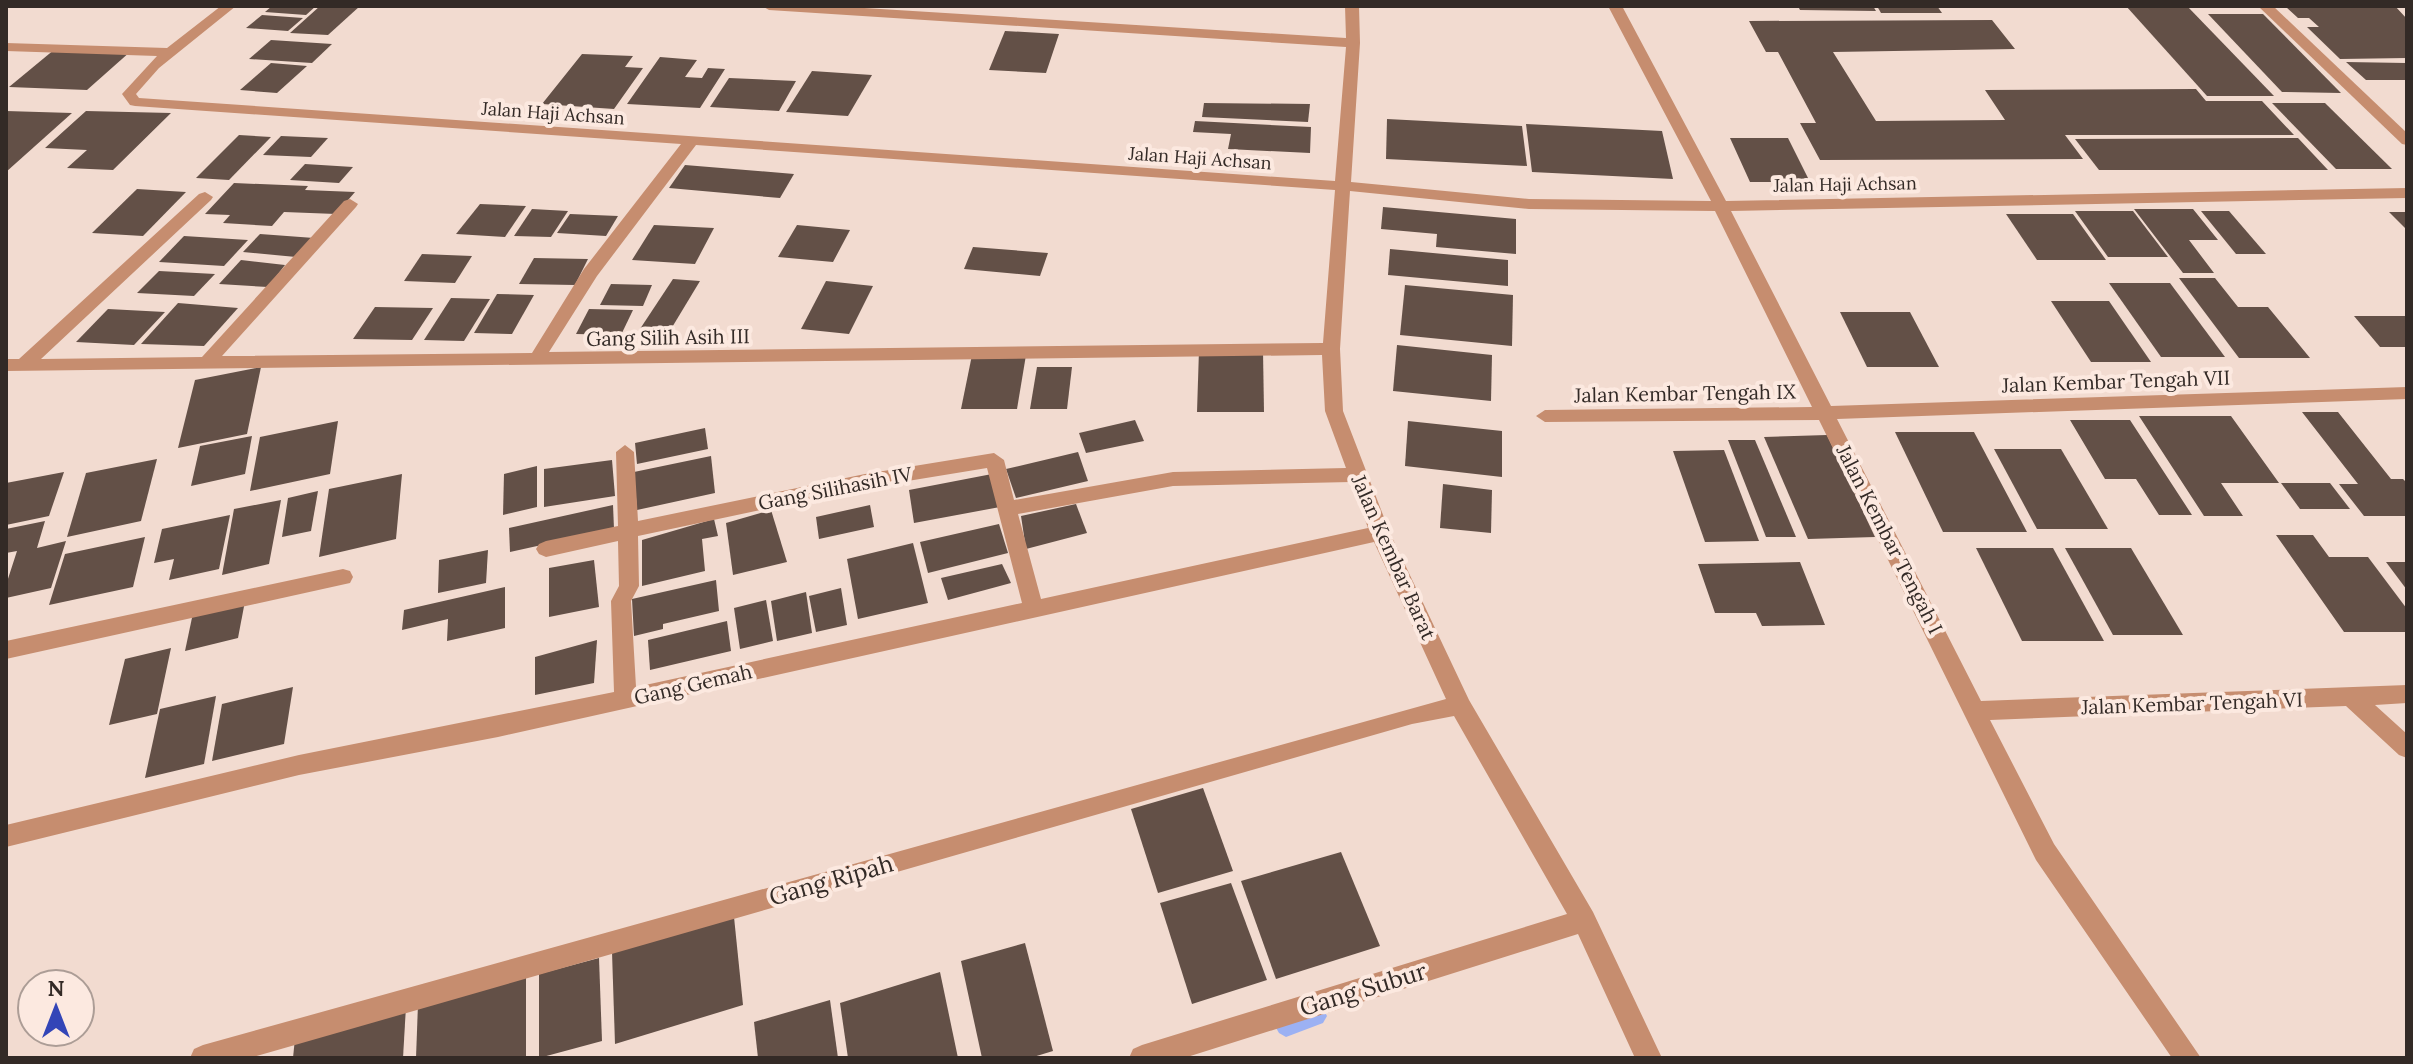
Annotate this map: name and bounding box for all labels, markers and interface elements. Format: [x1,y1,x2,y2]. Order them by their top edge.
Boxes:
street label: Jalan Haji Achsan [480,96,625,129]
street label: Jalan Haji Achsan [1127,141,1272,174]
street label: Jalan Haji Achsan [1772,171,1917,197]
street label: Gang Silih Asih III [586,323,750,351]
street label: Jalan Kembar Tengah VII [2000,365,2231,398]
street label: Jalan Kembar Tengah IX [1573,379,1797,407]
street label: Jalan Kembar Tengah I [1831,439,1949,638]
street label: Gang Silihasih IV [756,461,915,515]
street label: Jalan Kembar Barat [1346,470,1442,644]
street label: Gang Gemah [632,658,754,710]
street label: Jalan Kembar Tengah VI [2080,687,2303,719]
street label: Gang Ripah [765,847,897,913]
street label: Gang Subur [1296,955,1431,1023]
north arrow [16,968,96,1048]
text: N [47,974,65,1002]

